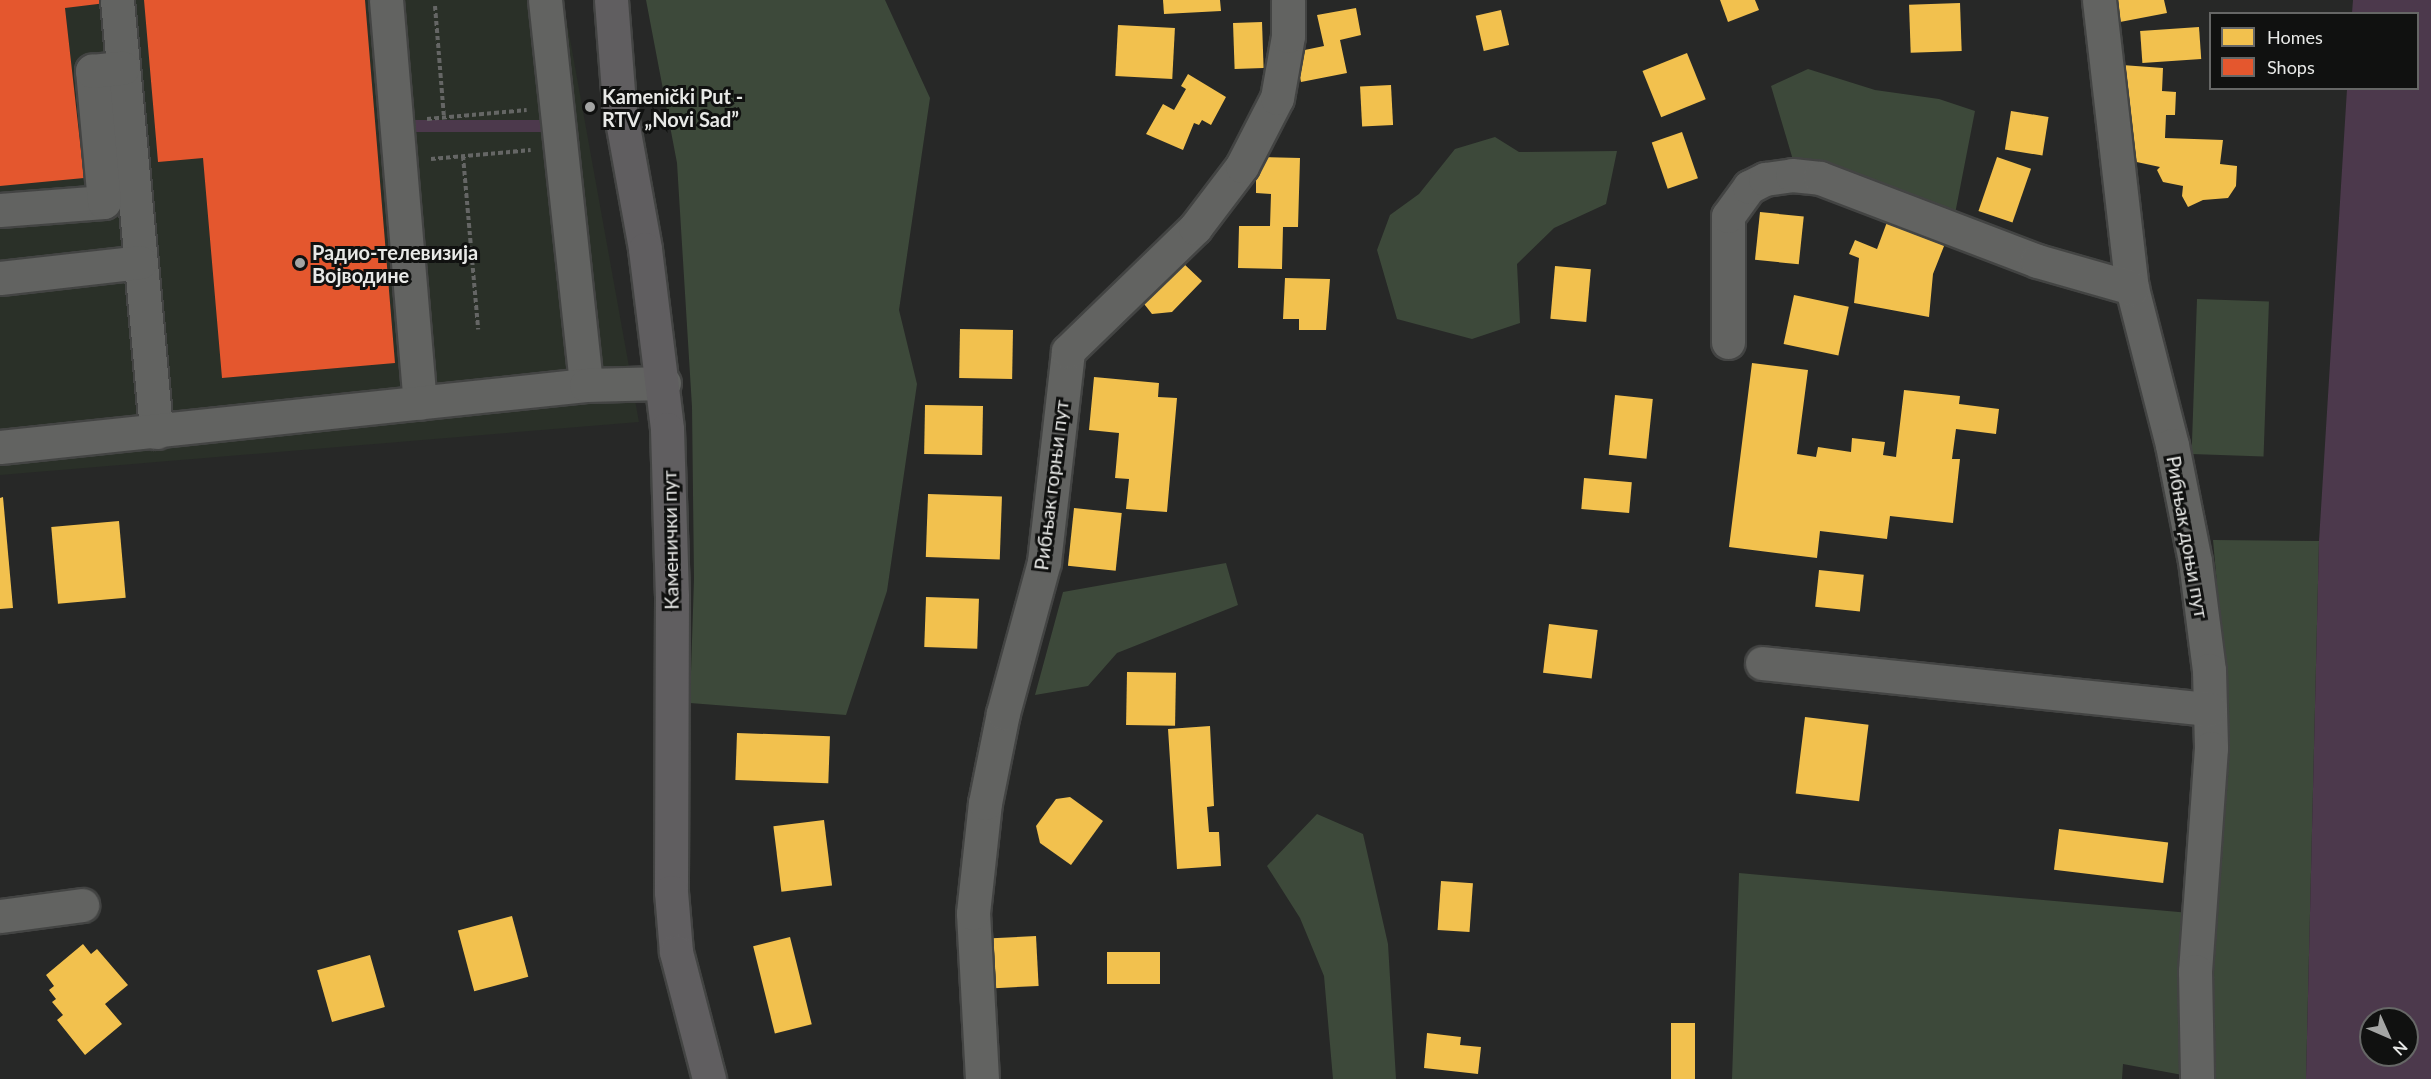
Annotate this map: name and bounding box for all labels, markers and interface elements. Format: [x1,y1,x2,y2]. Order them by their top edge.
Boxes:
legend [2209,12,2419,90]
text: Homes [2267,26,2323,48]
text: Shops [2267,56,2315,78]
place label: Kamenički Put - RTV „Novi Sad” [602,84,743,131]
marker: Kamenički Put - RTV „Novi Sad” [583,100,597,114]
place label: Радио-телевизија Војводине [312,240,478,287]
marker: Радио-телевизија Војводине [293,256,307,270]
street label: Рибњак горњи пут [1029,398,1073,572]
street label: Рибњак доњи пут [2162,454,2214,620]
street label: Каменички пут [657,470,683,610]
north arrow [2359,1007,2419,1067]
text: N [2390,1038,2412,1060]

